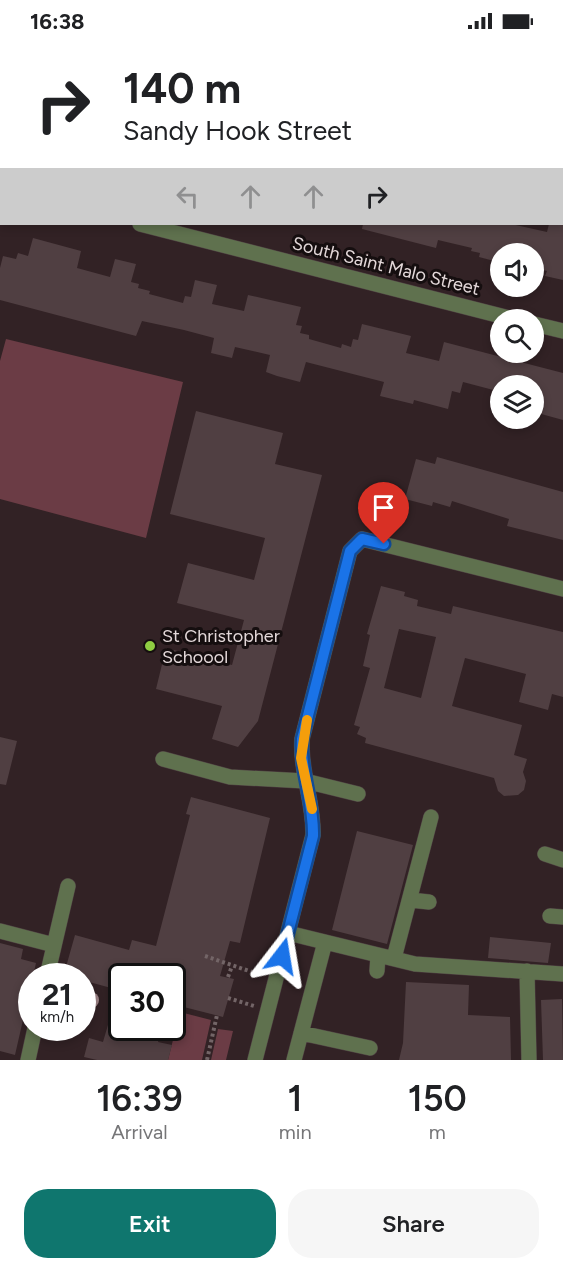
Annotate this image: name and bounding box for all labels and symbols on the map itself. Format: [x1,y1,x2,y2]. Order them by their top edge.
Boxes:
street label: South Saint Malo Street [290,232,482,300]
pin [358,482,409,544]
place label: St Christopher Schoool [162,625,280,668]
marker: St Christopher Schoool [143,639,157,653]
position arrow [250,924,314,988]
speed limit sign: 30 [108,963,186,1041]

